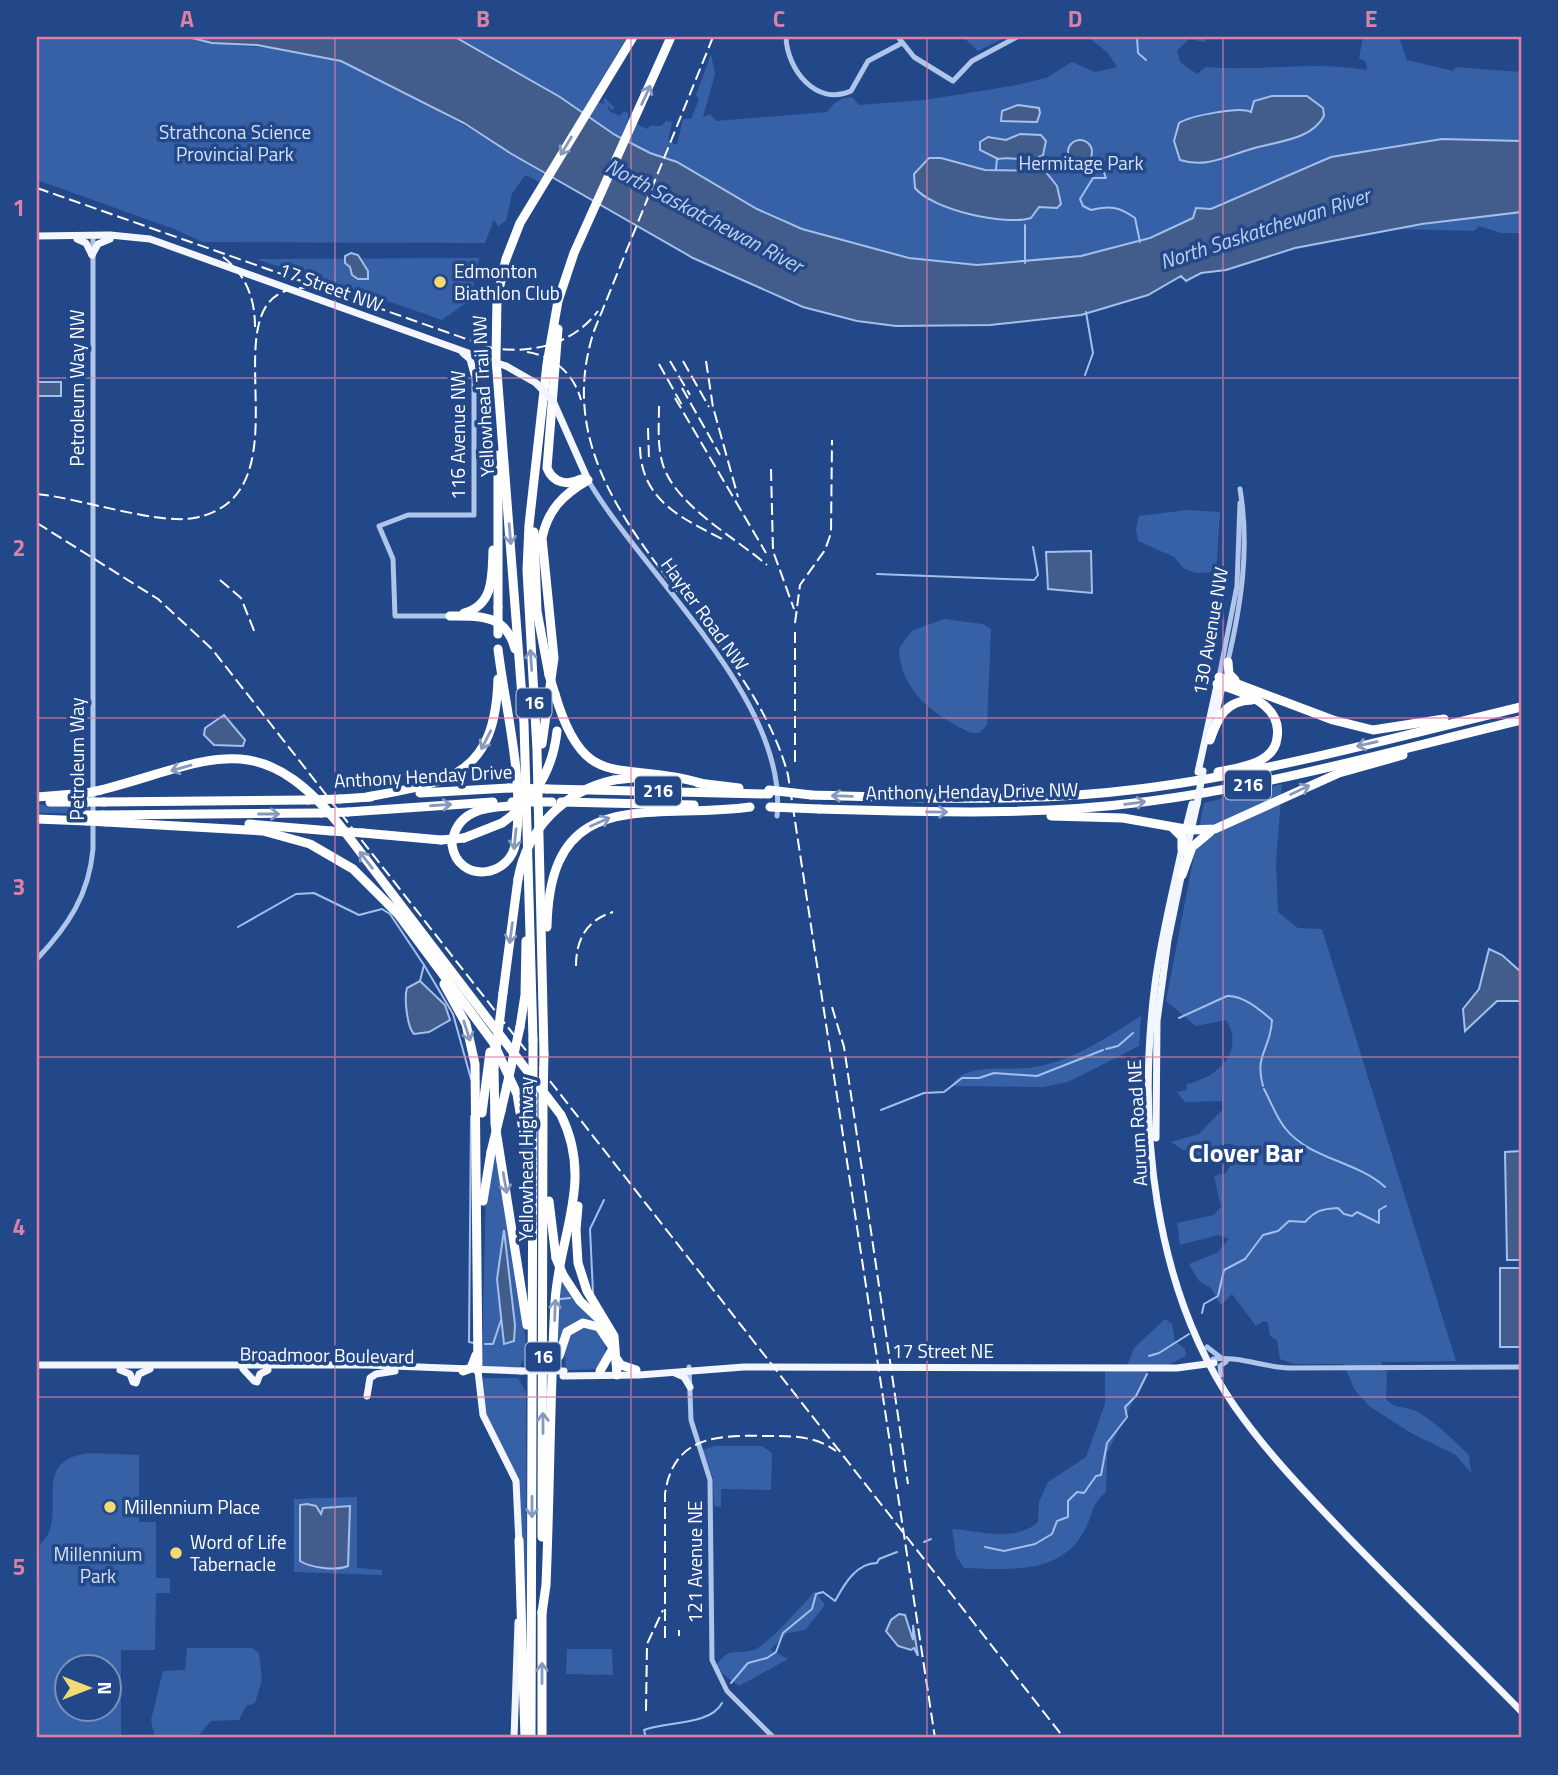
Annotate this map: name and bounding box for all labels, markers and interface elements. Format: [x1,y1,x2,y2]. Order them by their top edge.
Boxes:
text: A [180,1,194,36]
text: B [476,1,490,36]
text: C [773,1,785,36]
text: D [1068,1,1082,36]
text: E [1365,1,1377,36]
one-way arrow [639,85,653,106]
park label: Strathcona Science Provincial Park [159,117,311,168]
one-way arrow [559,136,573,156]
park label: Hermitage Park [1018,148,1144,177]
water label: North Saskatchewan River [600,150,811,282]
water label: North Saskatchewan River [1155,178,1376,277]
text: 1 [13,190,25,225]
street label: 17 Street NW [275,254,387,319]
place label: Edmonton Biathlon Club [454,256,560,307]
marker: Edmonton Biathlon Club [432,274,448,290]
street label: Petroleum Way NW [62,309,91,466]
street label: Yellowhead Trail NW [464,314,501,478]
street label: 116 Avenue NW [443,370,472,500]
one-way arrow [504,522,517,544]
text: 2 [13,530,25,565]
street label: Hayter Road NW [654,551,756,676]
street label: 130 Avenue NW [1184,565,1235,697]
one-way arrow [525,649,538,672]
road number: 16 [516,688,552,718]
street label: Petroleum Way [62,697,91,821]
one-way arrow [479,729,493,750]
one-way arrow [1356,738,1379,751]
street label: Anthony Henday Drive [333,756,513,795]
one-way arrow [170,762,192,775]
road number: 216 [1225,770,1271,800]
street label: Anthony Henday Drive NW [865,774,1079,807]
road number: 216 [635,776,681,806]
one-way arrow [1289,783,1310,796]
one-way arrow [831,790,854,803]
one-way arrow [1123,796,1146,809]
one-way arrow [429,798,451,811]
one-way arrow [925,805,948,819]
one-way arrow [258,807,281,821]
one-way arrow [589,815,610,828]
one-way arrow [508,827,521,850]
one-way arrow [358,851,373,869]
text: 3 [13,869,25,904]
one-way arrow [504,921,517,944]
one-way arrow [462,1020,475,1042]
street label: Aurum Road NE [1119,1059,1154,1187]
street label: Yellowhead Highway [511,1076,540,1242]
district label: Clover Bar [1189,1133,1304,1172]
one-way arrow [499,1171,512,1194]
text: 4 [13,1209,25,1244]
one-way arrow [549,1299,562,1322]
street label: 17 Street NE [892,1336,994,1365]
street label: Broadmoor Boulevard [239,1338,415,1371]
road number: 16 [526,1342,560,1372]
one-way arrow [536,1411,550,1434]
place label: Millennium Place [124,1492,260,1521]
one-way arrow [525,1496,539,1519]
marker: Millennium Place [102,1499,118,1515]
street label: 121 Avenue NE [680,1500,709,1624]
place label: Word of Life Tabernacle [190,1527,287,1578]
park label: Millennium Park [53,1539,143,1590]
marker: Word of Life Tabernacle [168,1545,184,1561]
text: 5 [13,1549,25,1584]
north arrow [52,1652,122,1722]
one-way arrow [535,1662,549,1685]
text: N [91,1681,120,1695]

